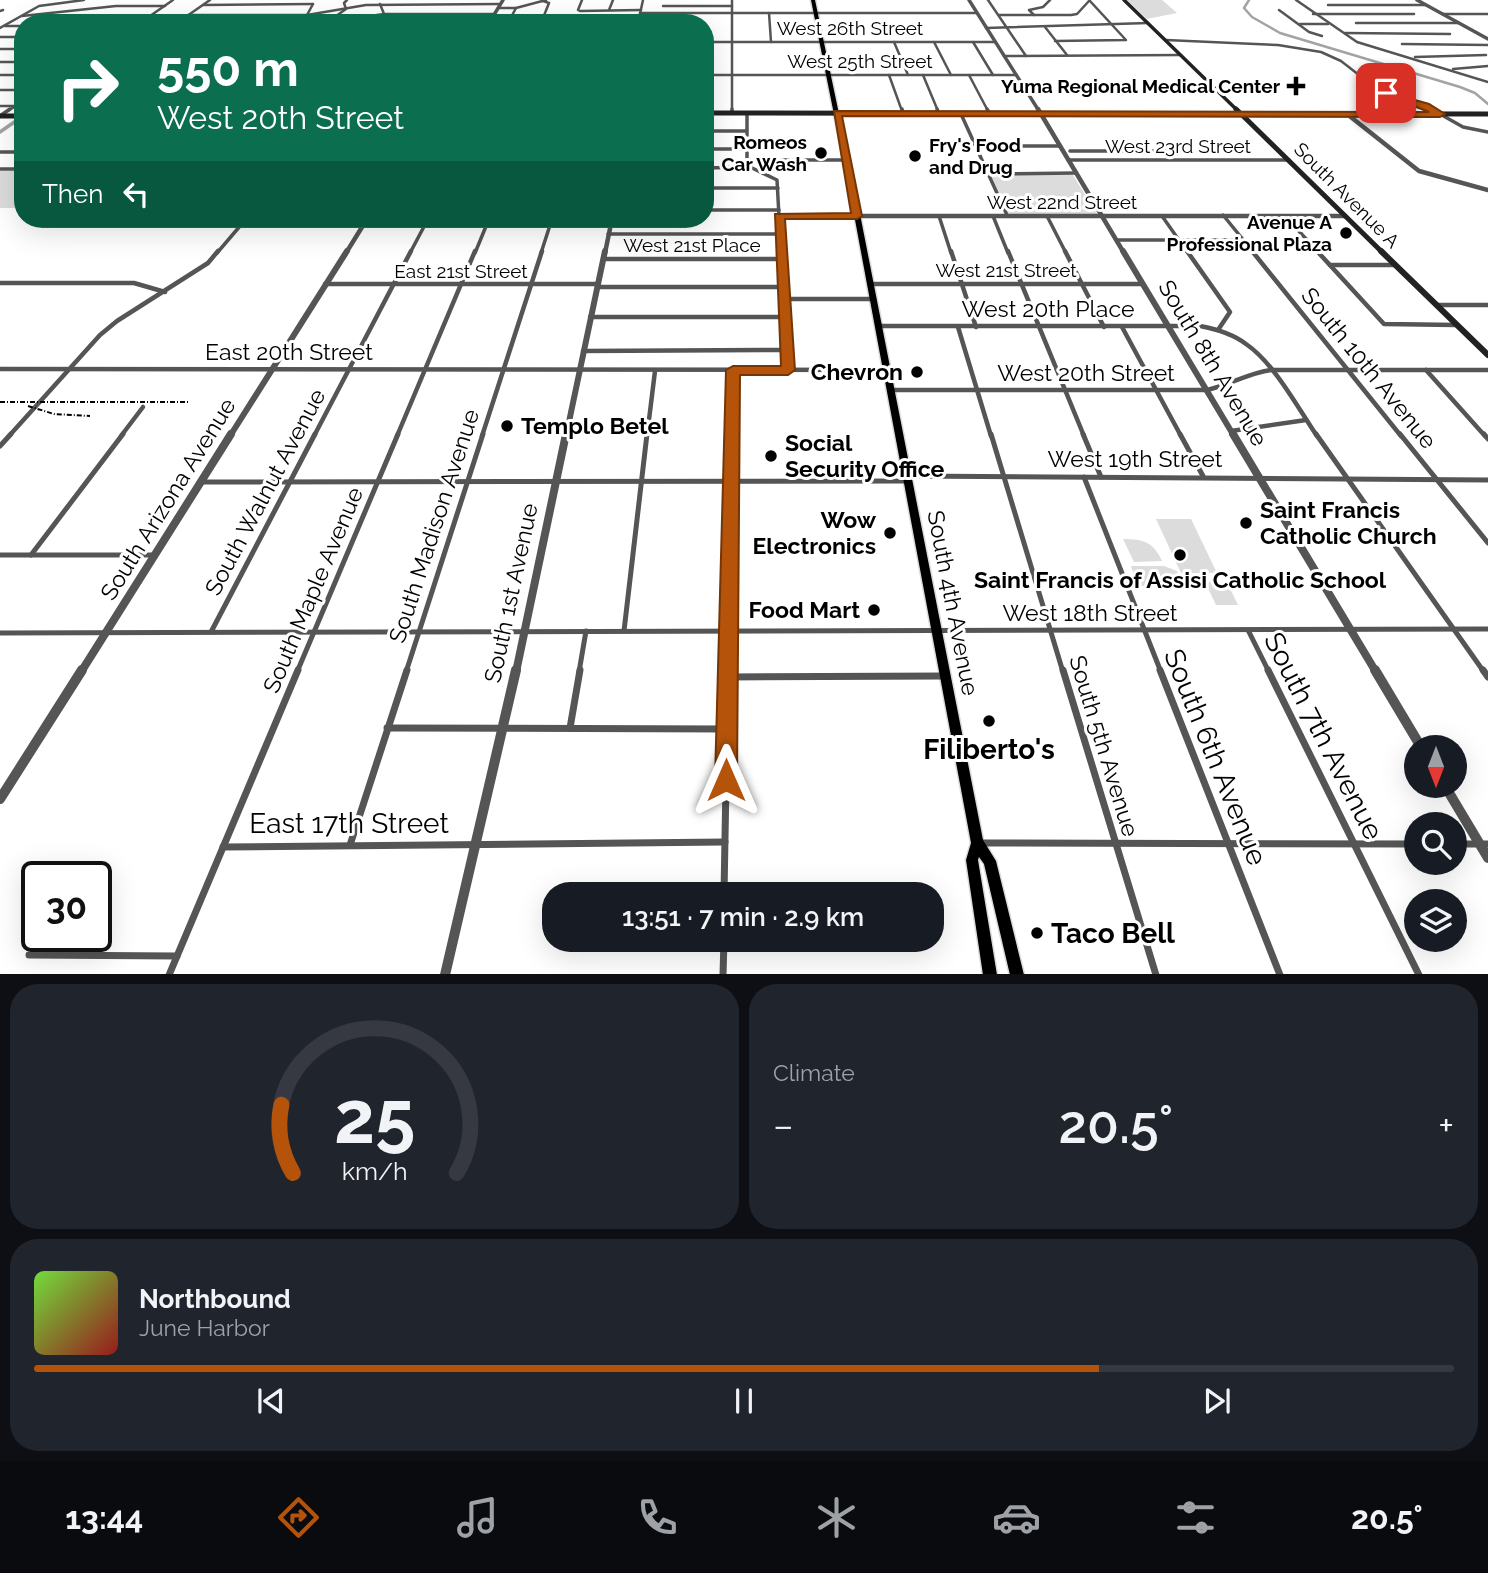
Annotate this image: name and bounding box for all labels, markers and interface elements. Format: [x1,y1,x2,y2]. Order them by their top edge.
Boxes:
street label: West 26th Street [777,17,924,39]
text: 550 m [157,40,299,97]
icon: right [42,42,133,133]
street label: West 25th Street [787,50,933,72]
pin [1356,63,1416,123]
icon: arrive [1367,74,1405,112]
place label: Yuma Regional Medical Center [1001,75,1281,97]
marker: Yuma Regional Medical Center [1286,76,1306,96]
text: West 20th Street [157,99,404,136]
place label: Romeos Car Wash [722,131,807,175]
place label: Fry's Food and Drug [929,134,1021,178]
street label: West 23rd Street [1105,135,1252,157]
street label: South Avenue A [1290,138,1404,252]
marker: Romeos Car Wash [813,145,829,161]
marker: Fry's Food and Drug [907,148,923,164]
icon: left [117,175,155,213]
text: Then [42,179,103,209]
street label: West 22nd Street [987,191,1138,213]
place label: Avenue A Professional Plaza [1167,211,1332,255]
marker: Avenue A Professional Plaza [1338,225,1354,241]
street label: West 21st Place [623,234,761,256]
street label: West 21st Street [935,259,1077,281]
street label: East 21st Street [394,260,528,282]
street label: South 8th Avenue [1153,275,1274,451]
street label: South 10th Avenue [1296,282,1443,454]
street label: West 20th Place [962,295,1134,322]
street label: East 20th Street [205,338,373,365]
place label: Chevron [811,358,903,385]
street label: West 20th Street [997,359,1175,386]
marker: Chevron [909,364,925,380]
street label: South Walnut Avenue [199,384,330,600]
street label: South Arizona Avenue [94,393,241,605]
street label: South Madison Avenue [383,406,484,646]
place label: Templo Betel [521,412,669,439]
marker: Templo Betel [499,418,515,434]
place label: Social Security Office [785,429,945,482]
street label: West 19th Street [1048,445,1223,472]
marker: Social Security Office [763,448,779,464]
street label: South Maple Avenue [257,483,368,697]
place label: Saint Francis Catholic Church [1260,496,1437,549]
street label: South 1st Avenue [478,501,543,685]
place label: Wow Electronics [753,506,877,559]
street label: South 4th Avenue [922,508,985,698]
marker: Saint Francis Catholic Church [1238,515,1254,531]
marker: Wow Electronics [882,525,898,541]
marker: Saint Francis of Assisi Catholic School [1172,547,1188,563]
place label: Saint Francis of Assisi Catholic School [974,566,1387,593]
place label: Food Mart [749,596,860,623]
street label: West 18th Street [1003,599,1178,626]
marker: Food Mart [866,602,882,618]
street label: South 7th Avenue [1257,627,1390,845]
street label: South 6th Avenue [1157,644,1274,870]
street label: South 5th Avenue [1064,652,1145,840]
marker: Filiberto's [981,713,997,729]
place label: Filiberto's [923,733,1055,766]
north arrow [1404,735,1466,798]
map controls [1404,735,1467,952]
position arrow [689,743,763,817]
street label: East 17th Street [249,807,449,840]
button: search [1404,812,1467,875]
speed limit sign: 30 [21,861,112,952]
button: layers [1404,889,1467,952]
text: 13:51 · 7 min · 2.9 km [622,902,864,932]
place label: Taco Bell [1051,917,1175,950]
marker: Taco Bell [1029,925,1045,941]
text: Climate [773,1059,855,1086]
text: 25 [334,1075,415,1160]
text: 20.5° [1059,1094,1173,1155]
text: − [773,1103,793,1148]
text: + [1438,1103,1454,1148]
text: km/h [342,1155,407,1185]
text: Northbound [139,1284,291,1314]
text: June Harbor [139,1314,270,1341]
icon: previous [252,1382,290,1420]
icon: pause [725,1382,763,1420]
icon: next [1198,1382,1236,1420]
icon: directions [274,1493,323,1542]
icon: music [453,1493,502,1542]
icon: phone [633,1493,682,1542]
icon: climate [812,1493,861,1542]
icon: car [992,1493,1041,1542]
icon: filters [1171,1493,1220,1542]
text: 13:44 [65,1499,143,1536]
text: 20.5° [1351,1499,1423,1536]

